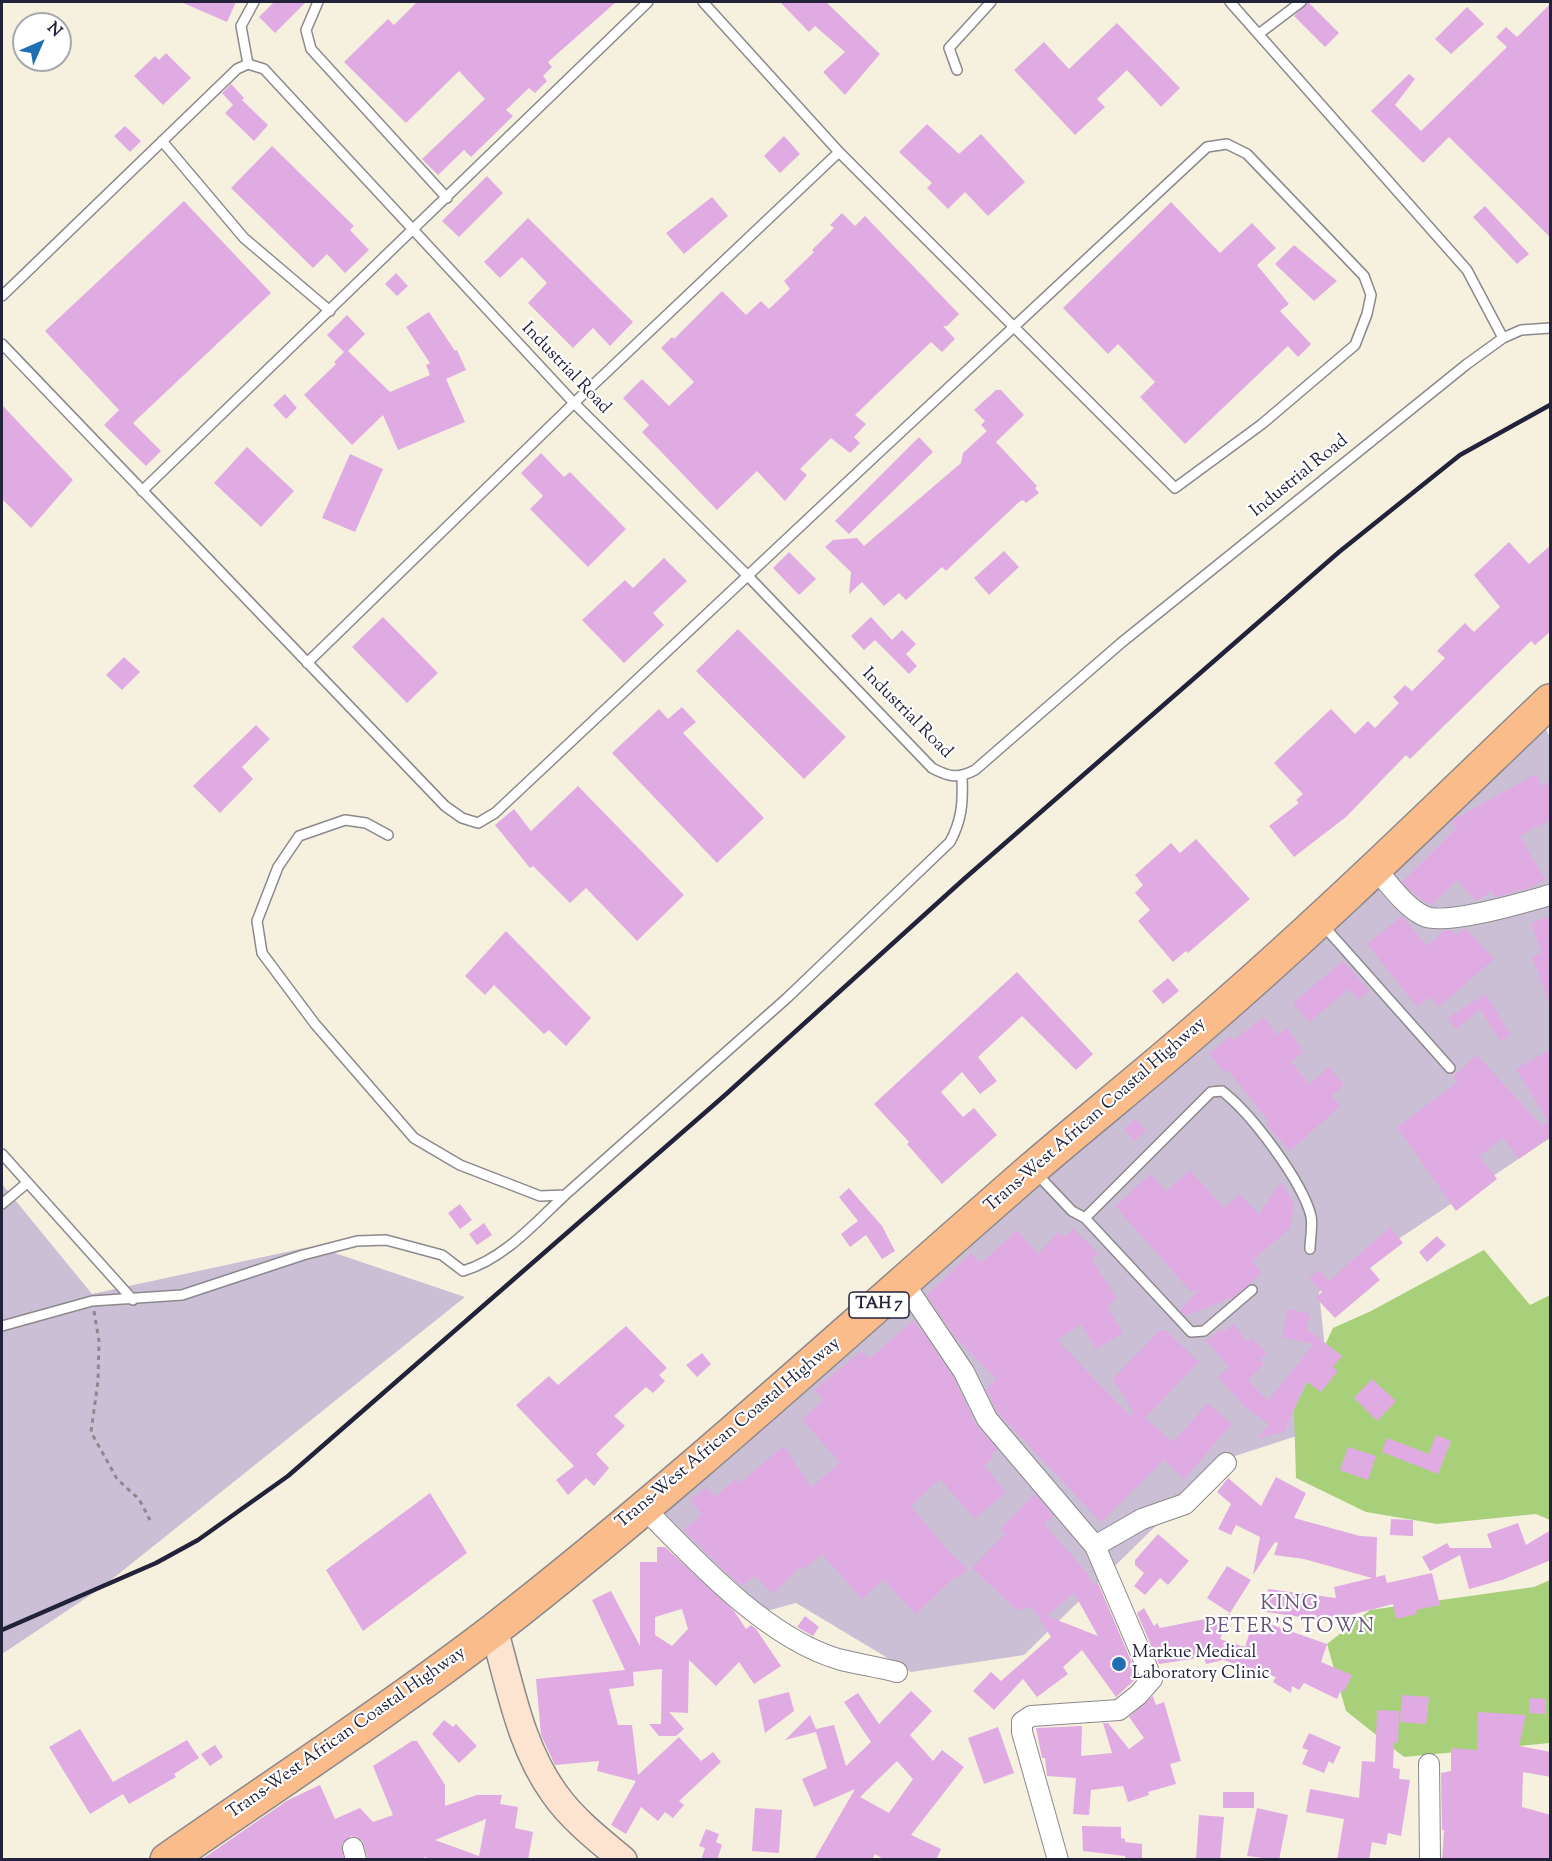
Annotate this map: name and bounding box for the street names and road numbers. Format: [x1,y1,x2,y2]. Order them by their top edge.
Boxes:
street label: Industrial Road [516,319,614,419]
street label: Industrial Road [1247,431,1353,523]
street label: Industrial Road [856,664,956,764]
street label: Trans-West African Coastal Highway [981,1014,1211,1218]
road number: TAH 7 [849,1292,909,1318]
street label: Trans-West African Coastal Highway [612,1334,846,1534]
street label: Trans-West African Coastal Highway [223,1643,471,1825]

